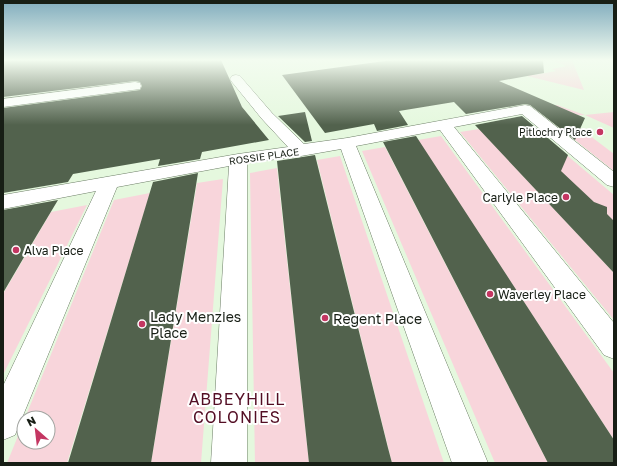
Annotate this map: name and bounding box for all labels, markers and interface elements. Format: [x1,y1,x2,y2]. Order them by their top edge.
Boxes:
place label: Pitlochry Place [519,126,592,138]
marker: Pitlochry Place [595,127,605,137]
street label: ROSSIE PLACE [228,145,300,167]
place label: Carlyle Place [482,190,558,205]
marker: Carlyle Place [561,192,571,202]
place label: Alva Place [24,243,84,258]
marker: Alva Place [11,245,21,255]
place label: Waverley Place [498,287,586,302]
marker: Waverley Place [485,289,495,299]
place label: Lady Menzies Place [150,308,241,341]
place label: Regent Place [333,310,422,327]
marker: Regent Place [320,313,330,323]
marker: Lady Menzies Place [137,319,147,329]
district label: ABBEYHILL COLONIES [189,389,285,427]
north arrow [16,410,56,450]
text: N [24,413,38,428]

